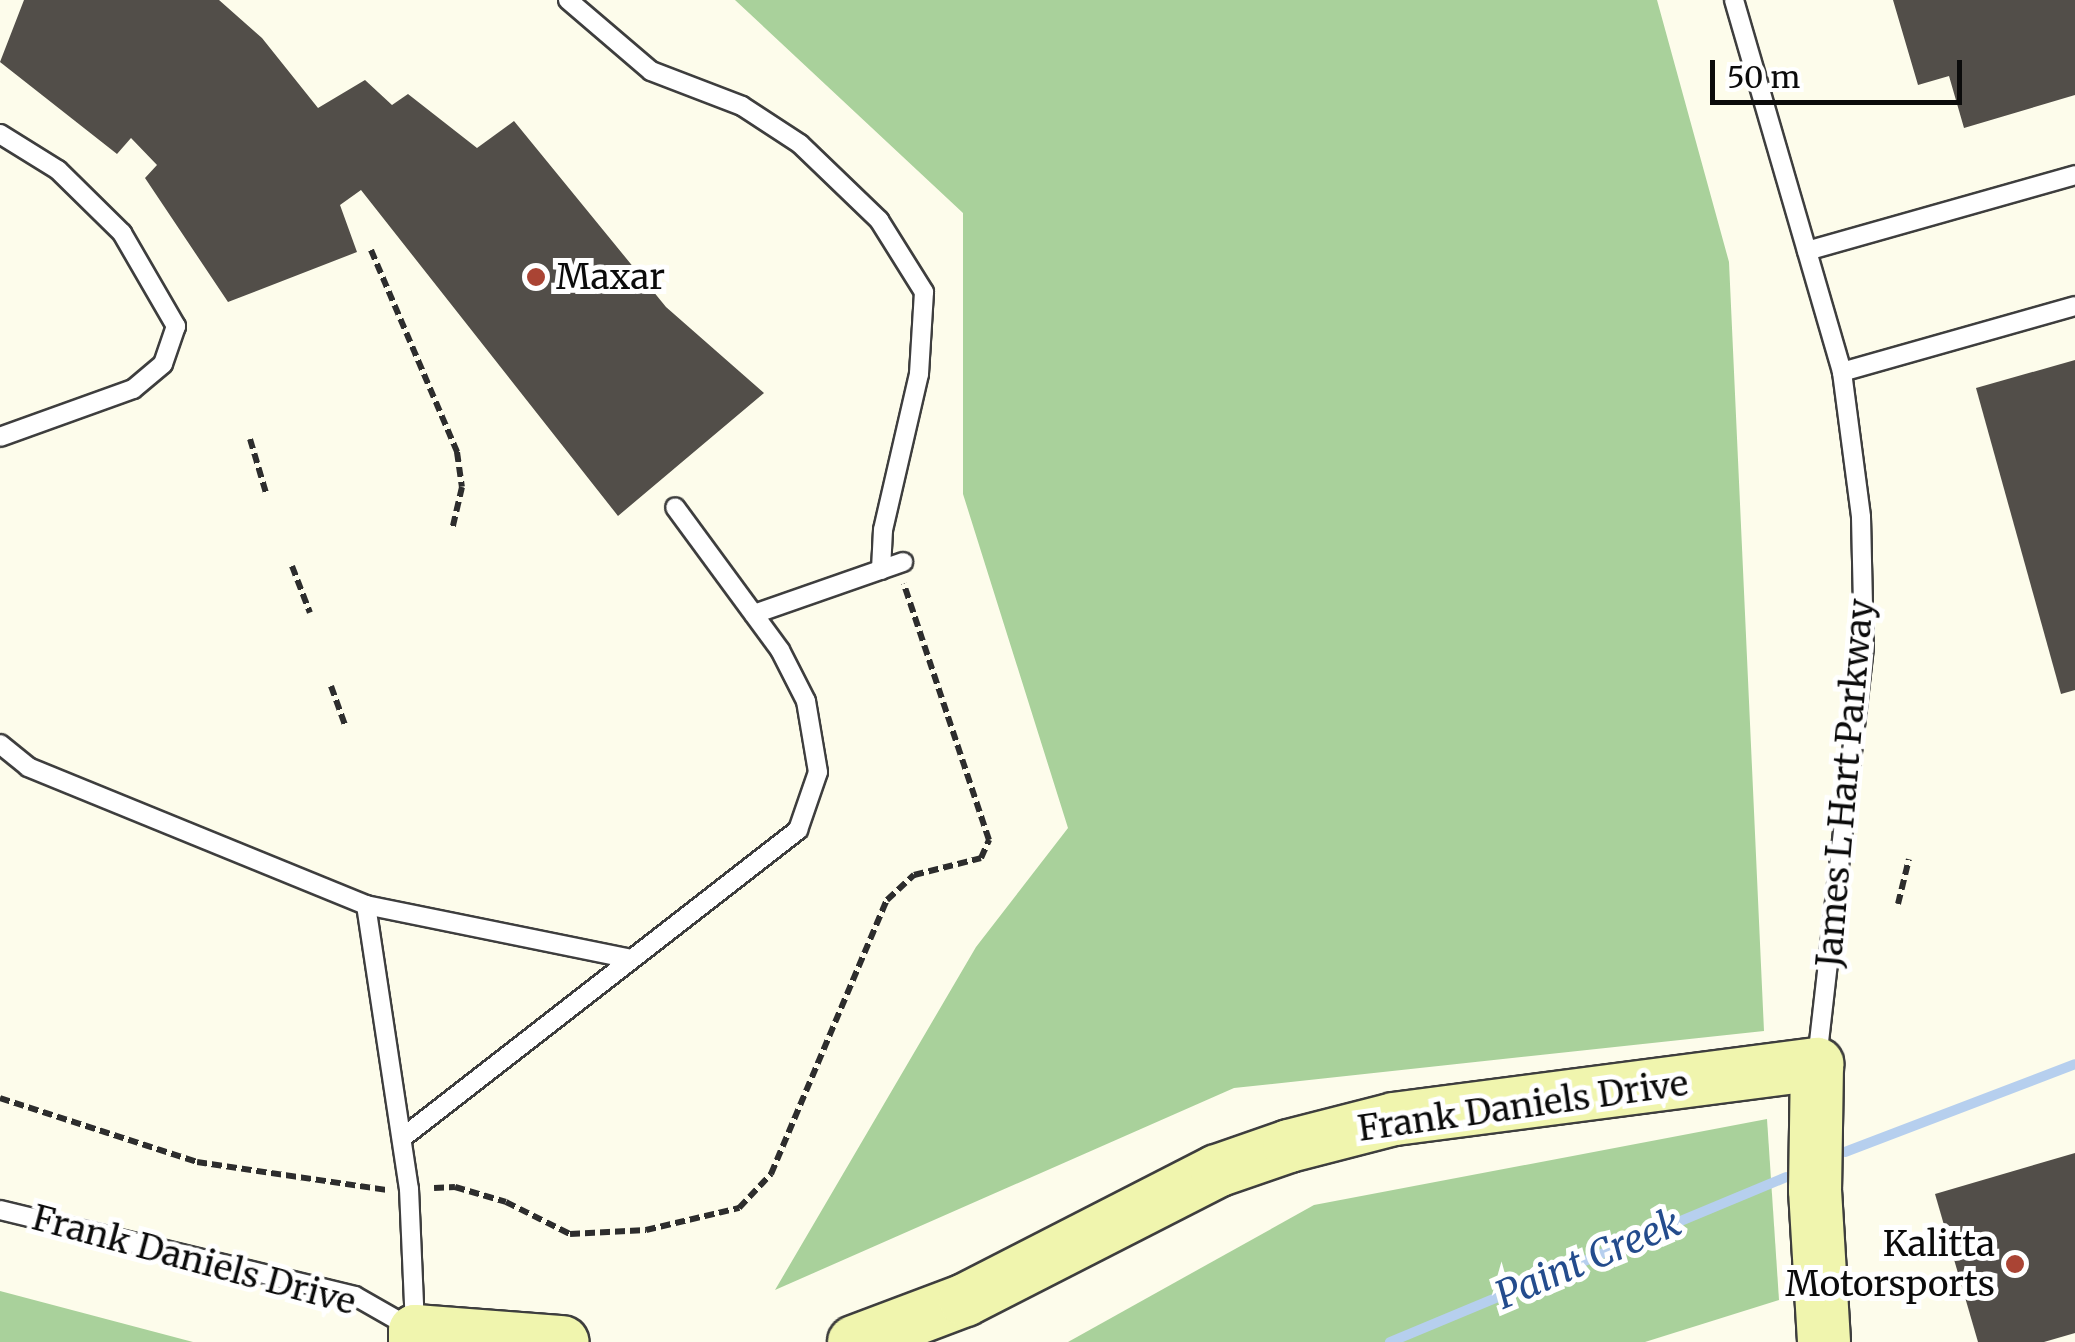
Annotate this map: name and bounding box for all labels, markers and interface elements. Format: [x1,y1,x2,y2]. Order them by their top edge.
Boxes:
scale bar [1715,40,1968,102]
text: 50 m [1727,58,1800,96]
place label: Maxar [556,256,665,298]
marker: Maxar [525,266,547,288]
street label: James L Hart Parkway [1808,597,1882,969]
street label: Frank Daniels Drive [1355,1062,1691,1150]
street label: Frank Daniels Drive [28,1197,360,1323]
water label: Paint Creek [1489,1200,1687,1318]
place label: Kalitta Motorsports [1785,1223,1995,1305]
marker: Kalitta Motorsports [2004,1253,2026,1275]

